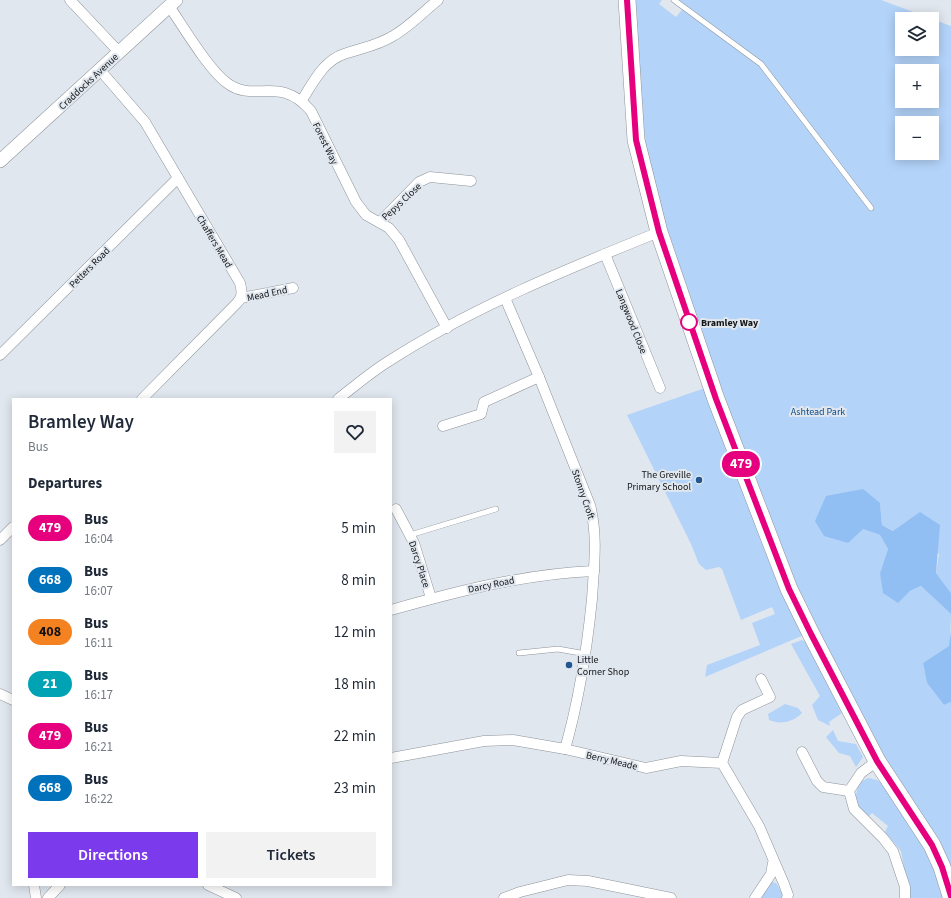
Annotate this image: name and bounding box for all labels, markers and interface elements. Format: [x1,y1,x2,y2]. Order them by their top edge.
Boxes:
map controls [895,12,939,160]
button: layers [895,12,939,56]
street label: Craddocks Avenue [56,50,122,113]
button: + [895,64,939,108]
button: − [895,116,939,160]
street label: Forest Way [309,120,341,167]
street label: Pepys Close [379,180,425,224]
street label: Chaffers Mead [193,213,235,270]
street label: Petters Road [66,244,113,291]
street label: Mead End [246,283,289,305]
street label: Langwood Close [612,287,650,356]
marker: Bramley Way [680,313,698,331]
place label: Bramley Way [701,316,759,330]
park label: Ashtead Park [791,405,845,419]
text: Bramley Way [28,409,134,436]
button: heart [334,411,376,453]
text: Bus [28,438,48,456]
line badge: 479 [718,451,764,477]
text: 479 [730,454,752,474]
street label: Stonny Croft [568,468,598,521]
place label: The Greville Primary School [627,468,691,494]
text: Departures [28,473,102,494]
marker: The Greville Primary School [694,475,704,485]
text: Bus [84,509,108,530]
text: 479 [39,518,61,538]
text: 5 min [341,518,376,539]
text: 16:04 [84,530,113,548]
street label: Darcy Place [405,539,433,590]
text: Bus [84,561,108,582]
text: 668 [39,570,61,590]
text: 8 min [341,570,376,591]
street label: Darcy Road [467,573,516,597]
text: 16:07 [84,582,113,600]
text: Bus [84,613,108,634]
text: 408 [39,622,61,642]
text: 12 min [334,622,376,643]
text: 16:11 [84,634,113,652]
place label: Little Corner Shop [577,653,630,679]
marker: Little Corner Shop [564,660,574,670]
text: Bus [84,665,108,686]
text: 21 [43,674,57,694]
text: 18 min [334,674,376,695]
text: 16:17 [84,686,113,704]
text: Bus [84,717,108,738]
text: 479 [39,726,61,746]
text: 22 min [334,726,376,747]
text: 16:21 [84,738,113,756]
street label: Berry Meade [585,748,639,774]
text: Bus [84,769,108,790]
text: 668 [39,778,61,798]
text: 23 min [334,778,376,799]
text: 16:22 [84,790,113,808]
button: Directions [28,832,198,878]
button: Tickets [206,832,376,878]

